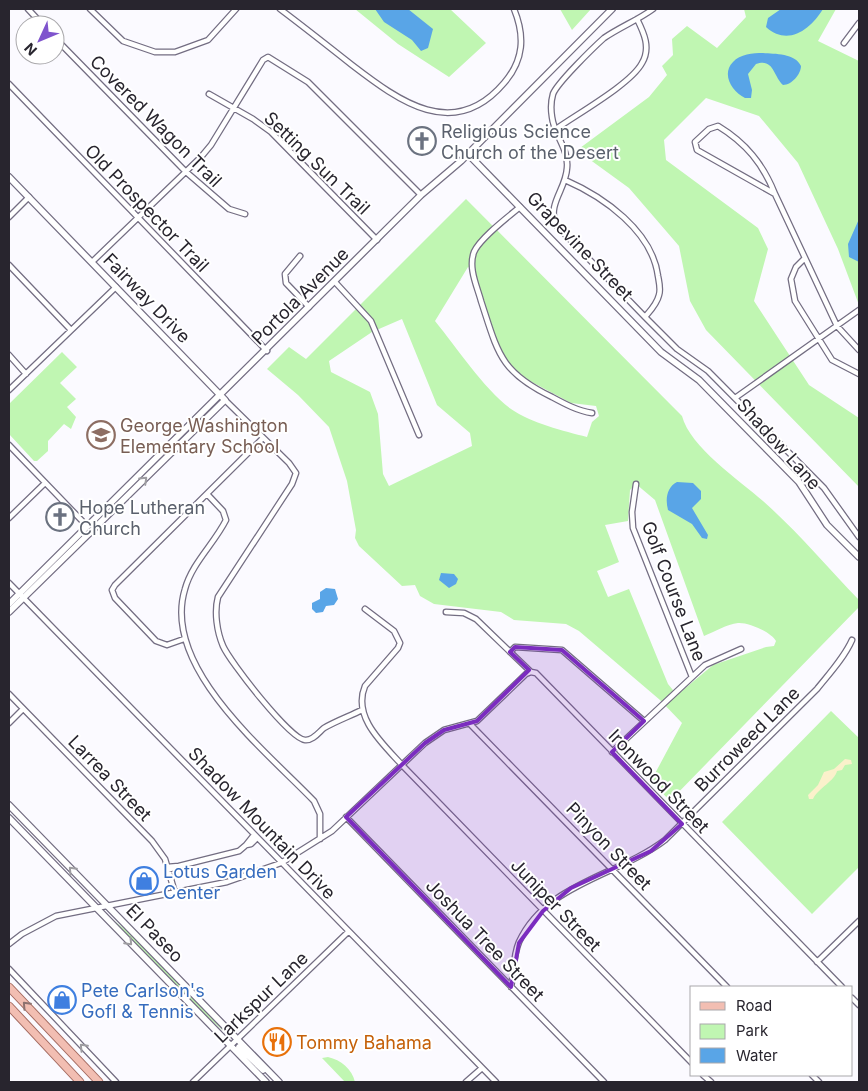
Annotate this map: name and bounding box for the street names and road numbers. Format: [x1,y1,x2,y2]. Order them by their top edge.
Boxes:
street label: Covered Wagon Trail [86,51,226,191]
street label: Setting Sun Trail [260,107,374,219]
street label: Old Prospector Trail [81,140,213,276]
street label: Grapevine Street [523,187,637,305]
street label: Portola Avenue [247,243,353,349]
street label: Fairway Drive [99,249,195,347]
street label: Shadow Lane [733,394,825,494]
street label: Golf Course Lane [638,518,710,664]
street label: Burroweed Lane [690,682,804,796]
street label: Ironwood Street [604,725,714,837]
street label: Larrea Street [64,731,156,825]
street label: Shadow Mountain Drive [184,743,340,903]
street label: Pinyon Street [562,798,656,894]
street label: Juniper Street [507,855,605,956]
street label: Joshua Tree Street [422,875,549,1005]
street label: El Paseo [122,900,188,966]
street label: Larkspur Lane [210,947,312,1047]

